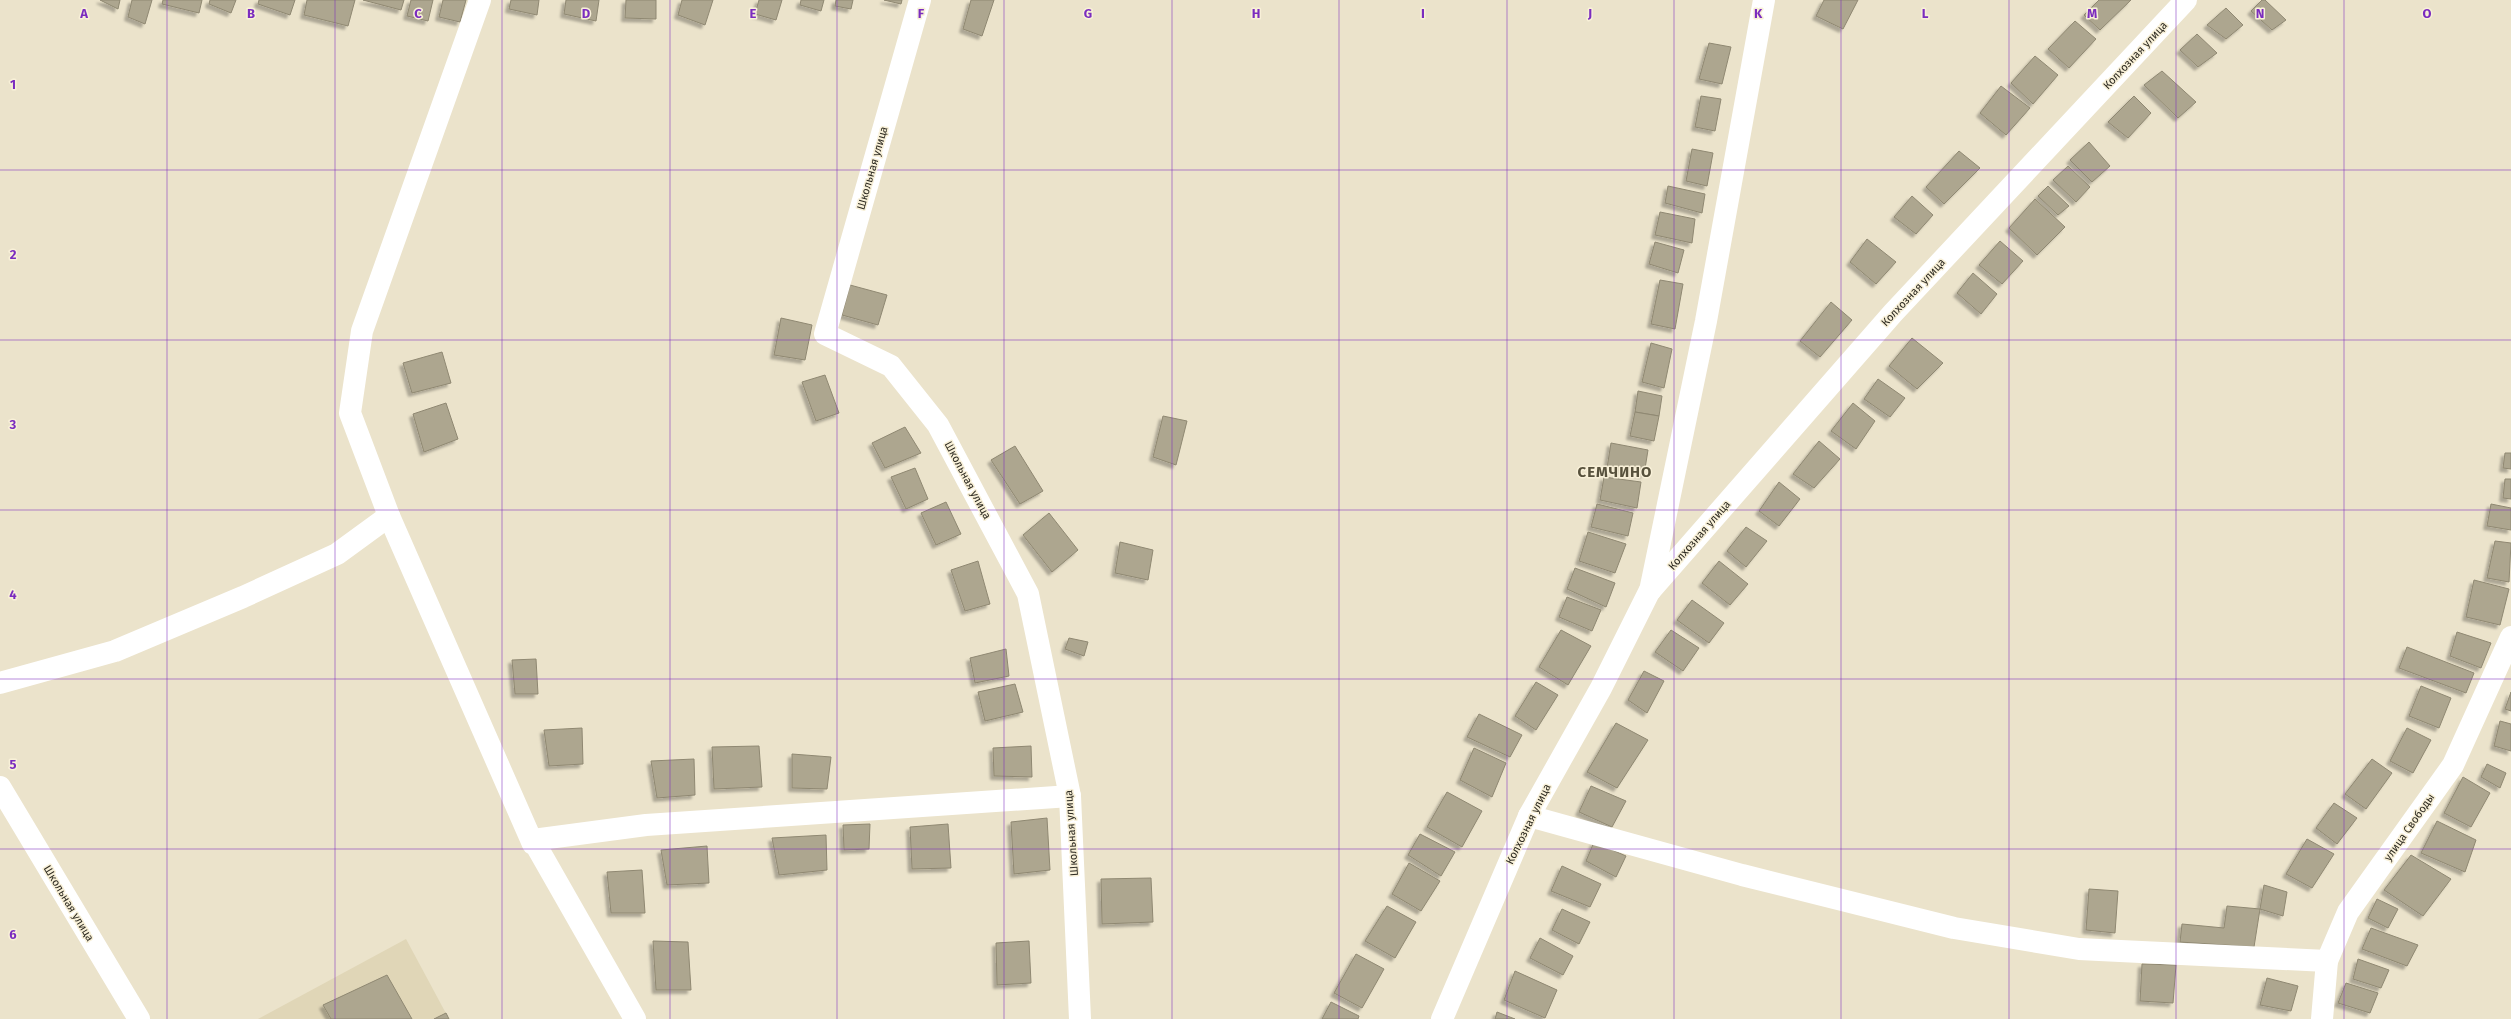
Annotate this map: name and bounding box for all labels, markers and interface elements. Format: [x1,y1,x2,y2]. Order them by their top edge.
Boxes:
text: A [79,6,88,21]
text: B [247,6,255,21]
text: C [414,6,422,21]
text: D [582,6,591,21]
text: E [750,6,757,21]
text: F [918,6,925,21]
text: G [1084,6,1092,21]
text: H [1252,6,1260,21]
text: I [1421,6,1425,21]
text: J [1587,6,1592,21]
text: K [1754,6,1763,21]
text: L [1922,6,1929,21]
text: M [2087,6,2097,21]
text: N [2256,6,2264,21]
text: O [2423,6,2432,21]
street label: Колхозная улица [2101,19,2170,92]
text: 1 [10,77,16,92]
street label: Школьная улица [854,125,891,211]
text: 2 [10,247,17,262]
street label: Колхозная улица [1879,256,1948,329]
text: 3 [9,417,17,432]
street label: Школьная улица [942,439,994,521]
district label: СЕМЧИНО [1578,463,1652,481]
street label: Колхозная улица [1666,498,1733,573]
text: 4 [9,587,17,602]
text: 5 [10,757,17,772]
street label: Колхозная улица [1503,782,1554,867]
street label: Школьная улица [1062,789,1081,876]
street label: улица Свободы [2381,791,2437,863]
street label: Школьная улица [41,863,96,944]
text: 6 [9,927,17,942]

